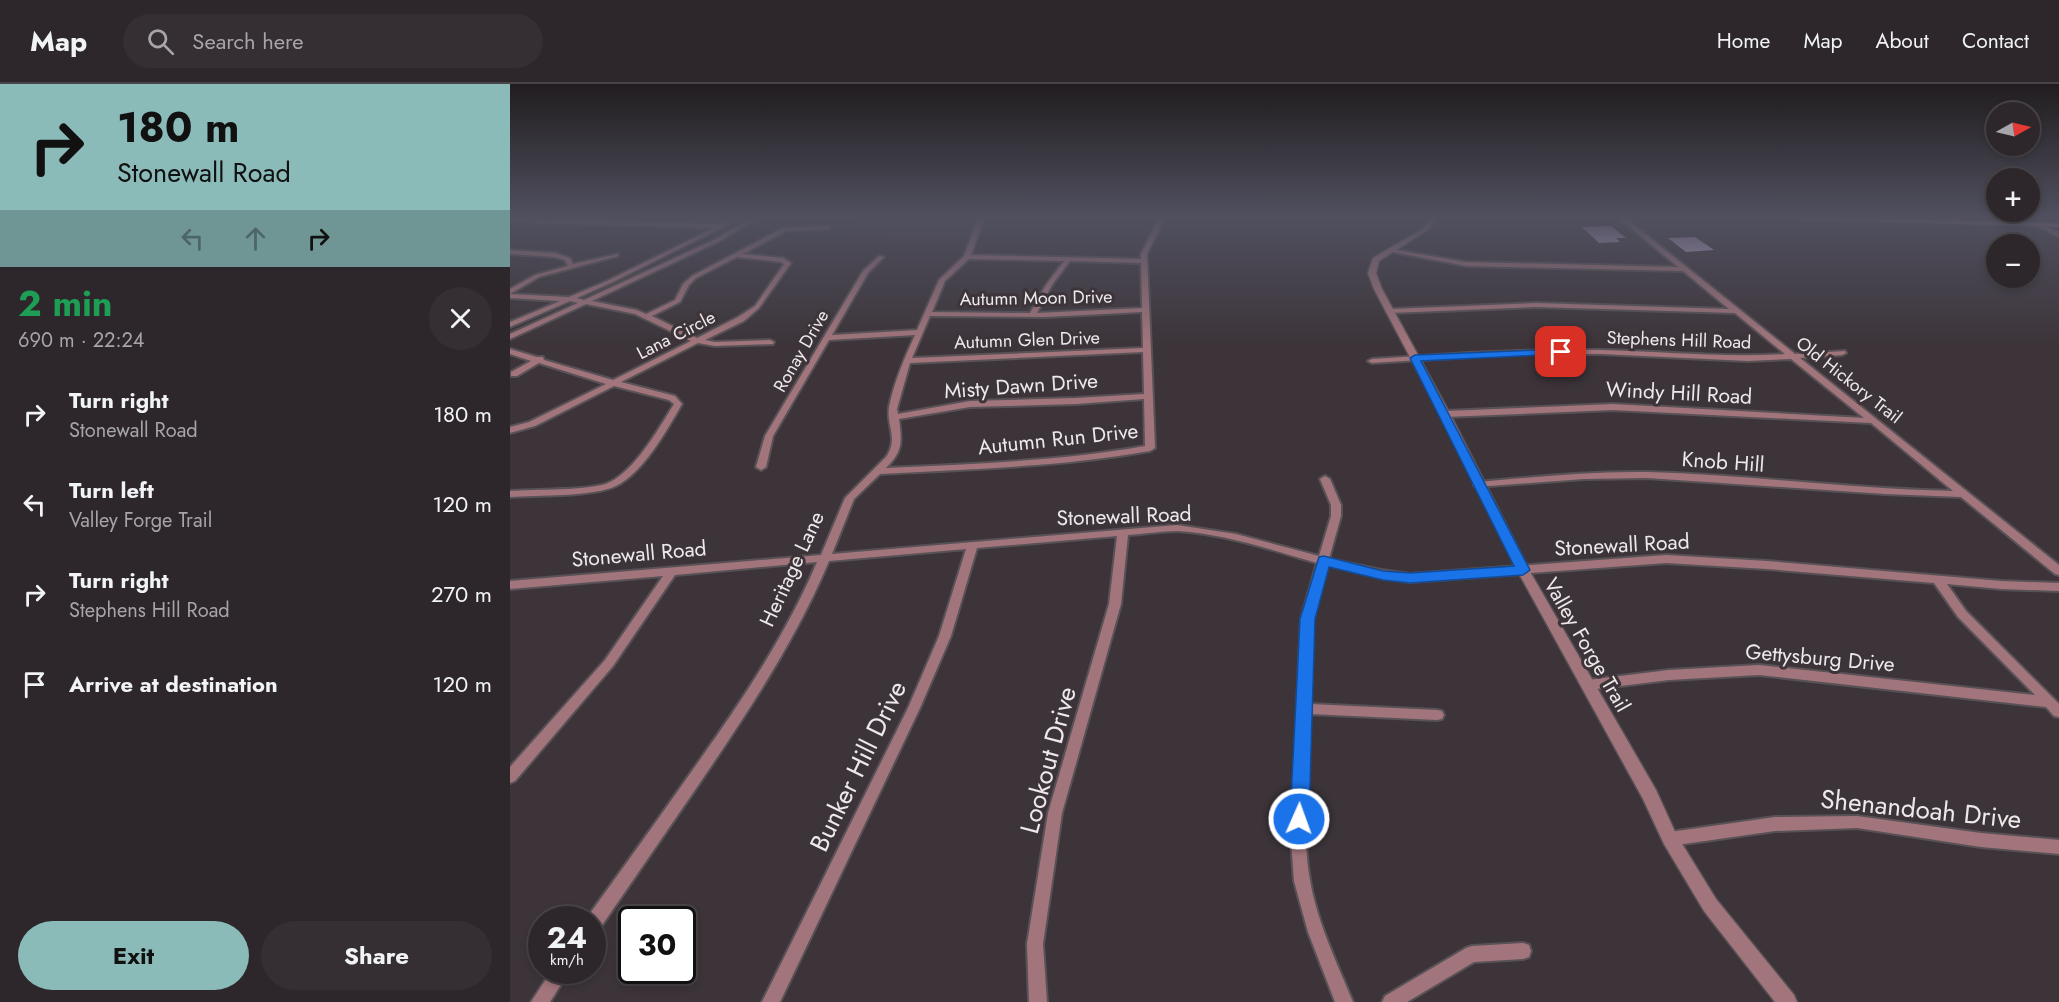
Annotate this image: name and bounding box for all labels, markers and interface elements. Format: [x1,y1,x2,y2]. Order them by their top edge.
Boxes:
search box [123,14,543,68]
text: Map [30,21,87,62]
icon: search [144,25,177,58]
text: Search here [192,25,304,57]
text: Home [1717,26,1770,56]
text: Map [1803,26,1843,56]
text: About [1876,26,1929,56]
text: Contact [1962,26,2029,56]
text: 180 m [117,97,240,158]
north arrow [1986,102,2040,156]
map controls [1986,102,2040,288]
icon: right [18,108,96,186]
text: Stonewall Road [117,153,291,192]
button: + [1986,168,2040,222]
icon: left [176,222,209,255]
icon: ahead [239,222,272,255]
icon: right [302,222,335,255]
button: − [1986,234,2040,288]
text: 2 min [18,277,113,329]
street label: Autumn Moon Drive [959,284,1113,312]
button: close [429,287,492,350]
street label: Lana Circle [632,304,720,366]
street label: Ronay Drive [767,305,835,397]
street label: Autumn Glen Drive [954,324,1100,356]
street label: Stephens Hill Road [1606,324,1752,356]
text: 690 m · 22:24 [18,326,144,355]
pin [1535,326,1586,377]
street label: Old Hickory Trail [1790,330,1908,430]
icon: arrive [1544,335,1577,368]
street label: Misty Dawn Drive [943,366,1099,406]
street label: Windy Hill Road [1605,374,1753,412]
text: Turn right [69,384,169,416]
icon: right [18,398,51,431]
text: 180 m [433,398,492,430]
text: Stonewall Road [69,416,198,445]
street label: Autumn Run Drive [976,416,1140,462]
street label: Knob Hill [1681,444,1765,480]
text: Turn left [69,474,154,506]
icon: left [18,488,51,521]
text: 120 m [433,488,492,520]
street label: Stonewall Road [1056,499,1192,533]
text: Valley Forge Trail [69,506,212,535]
street label: Heritage Lane [752,506,832,632]
street label: Stonewall Road [1554,526,1690,564]
street label: Stonewall Road [570,533,708,575]
text: Turn right [69,564,169,596]
street label: Valley Forge Trail [1536,572,1638,718]
icon: right [18,578,51,611]
text: 270 m [431,578,492,610]
text: Stephens Hill Road [69,596,230,625]
street label: Gettysburg Drive [1744,637,1896,679]
icon: arrive [18,668,51,701]
text: Arrive at destination [69,668,278,700]
text: 120 m [433,668,492,700]
street label: Bunker Hill Drive [800,674,916,858]
street label: Lookout Drive [1010,682,1086,838]
street label: Shenandoah Drive [1819,780,2023,838]
position arrow [1267,787,1331,851]
speed limit sign: 30 [618,906,696,984]
text: 24 [547,916,587,959]
button: Exit [18,921,249,990]
button: Share [261,921,492,990]
text: km/h [550,949,584,971]

